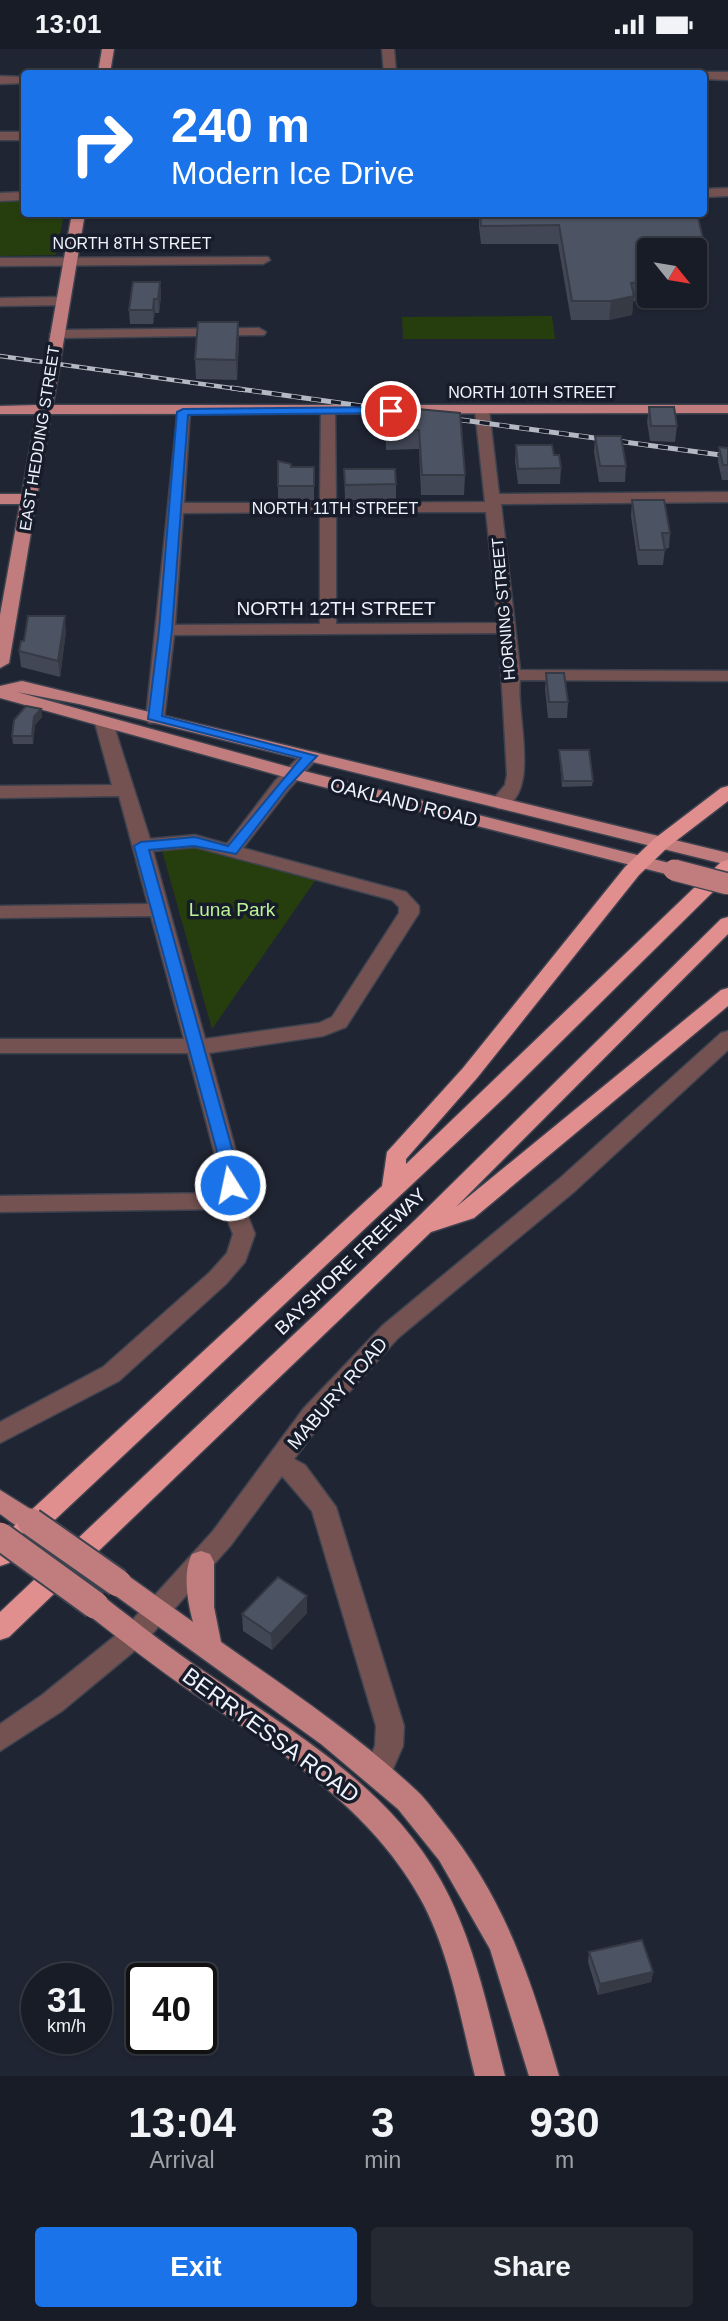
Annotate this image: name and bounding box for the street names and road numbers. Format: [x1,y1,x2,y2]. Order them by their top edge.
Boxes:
street label: NORTH 8TH STREET [53,235,212,252]
street label: EAST HEDDING STREET [16,344,63,532]
street label: NORTH 10TH STREET [448,384,616,401]
street label: NORTH 11TH STREET [252,500,418,517]
street label: HORNING STREET [489,537,518,681]
street label: NORTH 12TH STREET [236,598,436,619]
street label: OAKLAND ROAD [328,774,480,831]
street label: BAYSHORE FREEWAY [271,1184,430,1339]
street label: MABURY ROAD [283,1333,391,1453]
street label: BERRYESSA ROAD [178,1662,364,1808]

